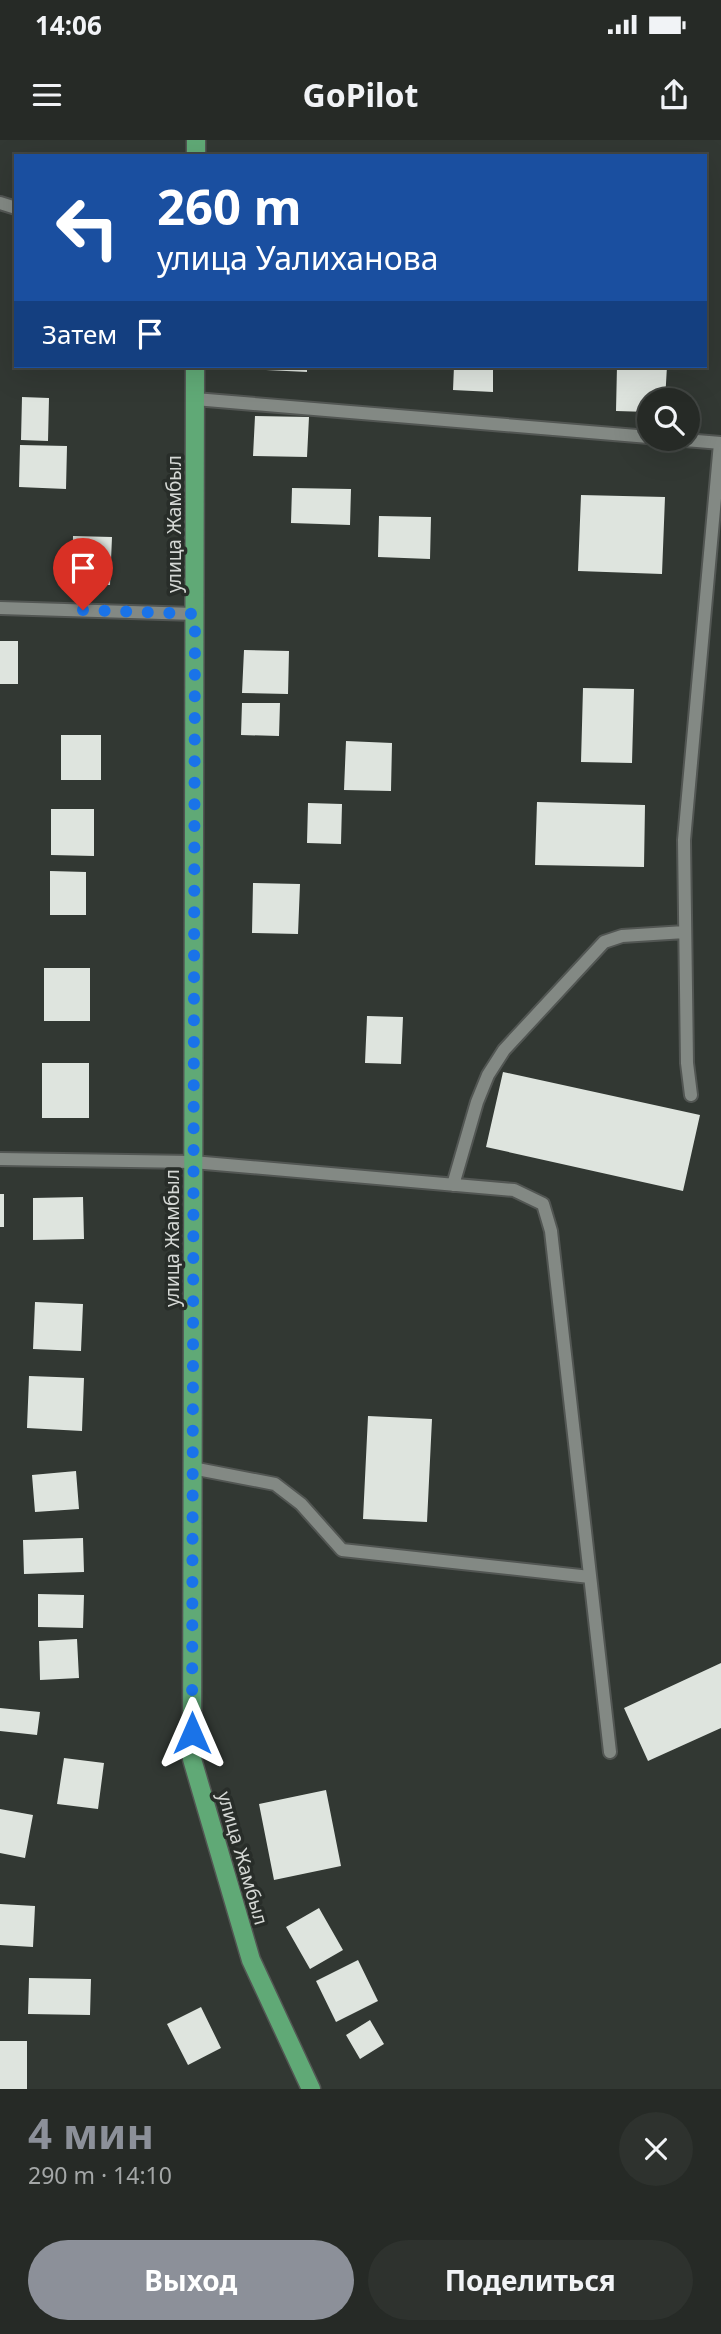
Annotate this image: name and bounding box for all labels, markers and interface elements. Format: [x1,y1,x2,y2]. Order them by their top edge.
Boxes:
text: 14:06 [35,7,102,43]
text: GoPilot [302,73,419,116]
icon: menu [28,76,66,114]
icon: share [655,76,693,114]
text: 260 m [157,173,302,239]
icon: left [42,182,133,273]
text: улица Уалиханова [157,236,439,279]
icon: arrive [131,315,169,353]
text: Затем [42,316,117,352]
map controls [637,388,700,451]
button: search [637,388,700,451]
street label: улица Жамбыл [161,455,187,593]
pin [53,538,113,610]
icon: arrive [64,549,102,587]
street label: улица Жамбыл [159,1169,185,1307]
position arrow [155,1696,229,1770]
street label: улица Жамбыл [211,1788,275,1928]
text: 4 мин [28,2104,154,2161]
button: close [619,2112,693,2186]
text: 290 m · 14:10 [28,2159,172,2191]
button: Выход [28,2240,354,2320]
button: Поделиться [368,2240,693,2320]

